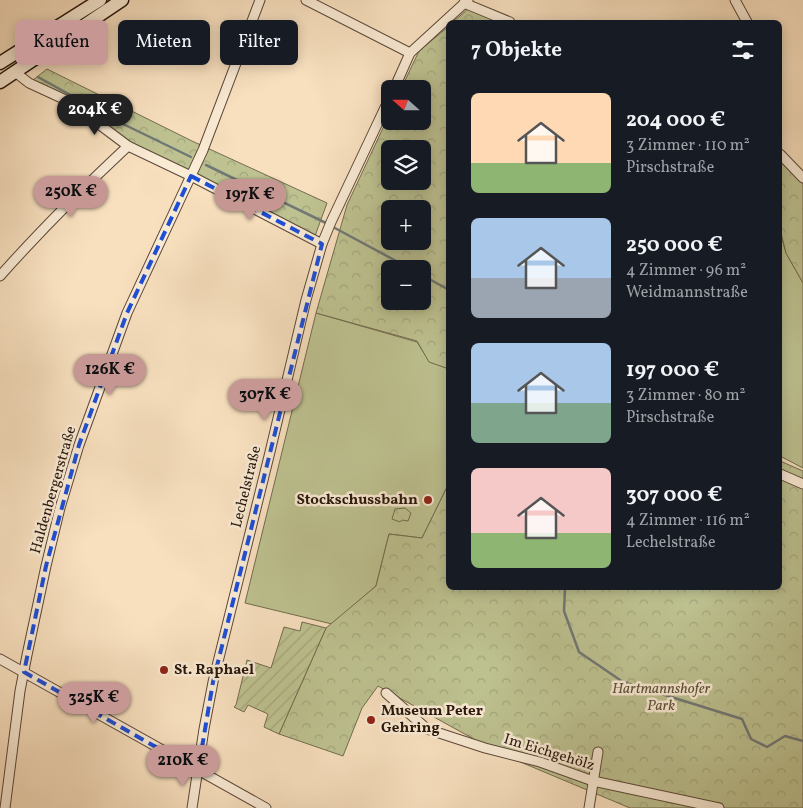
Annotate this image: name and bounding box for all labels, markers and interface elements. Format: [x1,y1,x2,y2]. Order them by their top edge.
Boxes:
chip: Kaufen [15,20,108,65]
chip: Mieten [118,20,210,65]
chip: Filter [220,20,298,65]
text: 7 Objekte [471,36,562,65]
icon: filters [729,36,757,64]
north arrow [381,80,431,130]
map controls [381,80,431,310]
pin: 204K € [54,94,136,136]
text: 204K € [68,99,122,121]
text: 204 000 € [626,106,725,135]
icon: home [511,113,571,173]
text: 3 Zimmer · 110 m² [626,135,750,157]
button: layers [381,140,431,190]
text: Pirschstraße [626,157,714,179]
pin: 250K € [30,176,112,218]
pin: 197K € [209,178,291,221]
text: 250K € [45,181,97,203]
text: 197K € [225,184,275,206]
button: + [381,200,431,250]
text: 250 000 € [626,231,723,260]
icon: home [511,238,571,298]
button: − [381,260,431,310]
text: 4 Zimmer · 96 m² [626,260,746,282]
text: Weidmannstraße [626,282,748,304]
pin: 126K € [69,354,151,396]
text: 197 000 € [626,356,719,385]
text: 126K € [85,359,135,381]
icon: home [511,363,571,423]
pin: 307K € [224,378,306,421]
text: 307K € [239,384,291,406]
text: 3 Zimmer · 80 m² [626,385,746,407]
text: Pirschstraße [626,407,714,429]
street label: Haldenbergerstraße [26,424,82,556]
street label: Lechelstraße [227,444,267,530]
text: 307 000 € [626,481,722,510]
icon: home [511,488,571,548]
place label: Stockschussbahn [296,490,418,511]
marker: Stockschussbahn [422,494,434,506]
text: 4 Zimmer · 116 m² [626,510,750,532]
text: Lechelstraße [626,532,716,554]
place label: St. Raphael [174,660,254,681]
marker: St. Raphael [158,664,170,676]
park label: Hartmannshofer Park [612,679,710,717]
pin: 325K € [53,682,135,724]
text: 325K € [69,687,119,709]
place label: Museum Peter Gehring [381,701,483,739]
marker: Museum Peter Gehring [365,714,377,726]
street label: Im Eichgehölz [501,729,597,777]
pin: 210K € [142,744,224,787]
text: 210K € [157,750,209,772]

